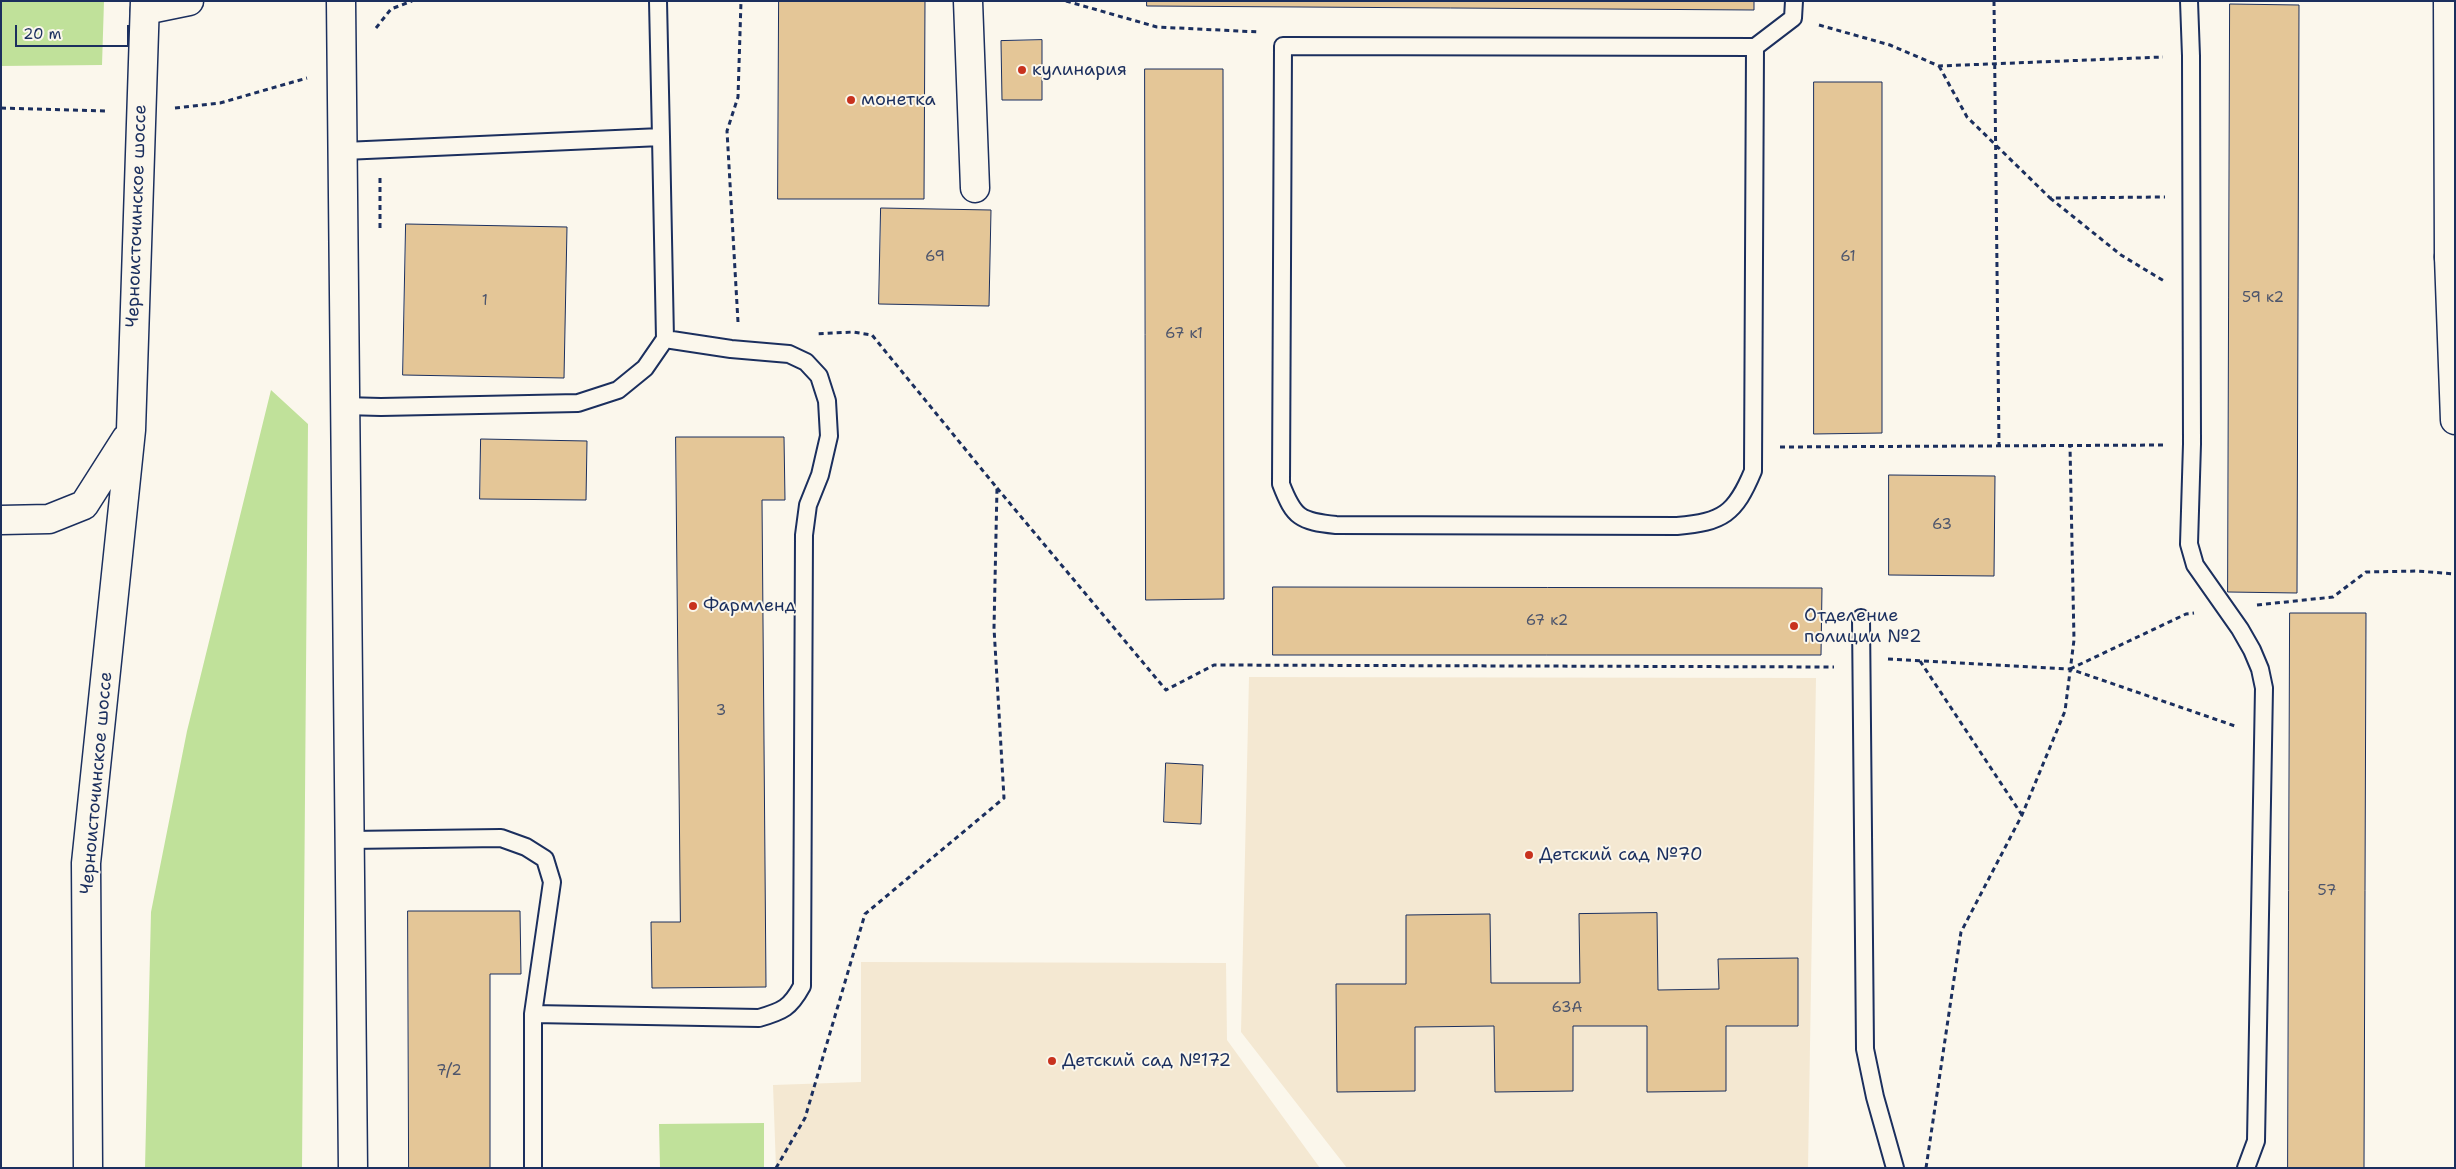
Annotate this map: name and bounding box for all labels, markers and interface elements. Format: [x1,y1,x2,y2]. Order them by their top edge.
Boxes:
scale bar [18,15,131,47]
text: 20 m [23,24,62,44]
place label: кулинария [1032,59,1127,81]
marker: кулинария [1016,64,1028,76]
place label: монетка [861,89,936,111]
marker: монетка [845,94,857,106]
street label: Черноисточинское шоссе [122,104,152,328]
house number: 69 [925,248,945,266]
house number: 61 [1840,248,1856,266]
house number: 59 к2 [2242,289,2284,307]
house number: 1 [482,292,488,310]
house number: 67 к1 [1165,325,1203,343]
house number: 63 [1932,516,1952,534]
place label: Фармленд [703,595,796,617]
marker: Фармленд [687,600,699,612]
place label: Отделение полиции №2 [1804,605,1922,648]
house number: 67 к2 [1526,612,1568,630]
marker: Отделение полиции №2 [1788,620,1800,632]
street label: Черноисточинское шоссе [77,671,117,895]
house number: 3 [716,702,726,720]
place label: Детский сад №70 [1539,844,1703,866]
marker: Детский сад №70 [1523,849,1535,861]
house number: 57 [2318,882,2336,900]
house number: 63А [1552,999,1582,1017]
place label: Детский сад №172 [1062,1050,1231,1072]
marker: Детский сад №172 [1046,1055,1058,1067]
house number: 7/2 [436,1062,462,1080]

